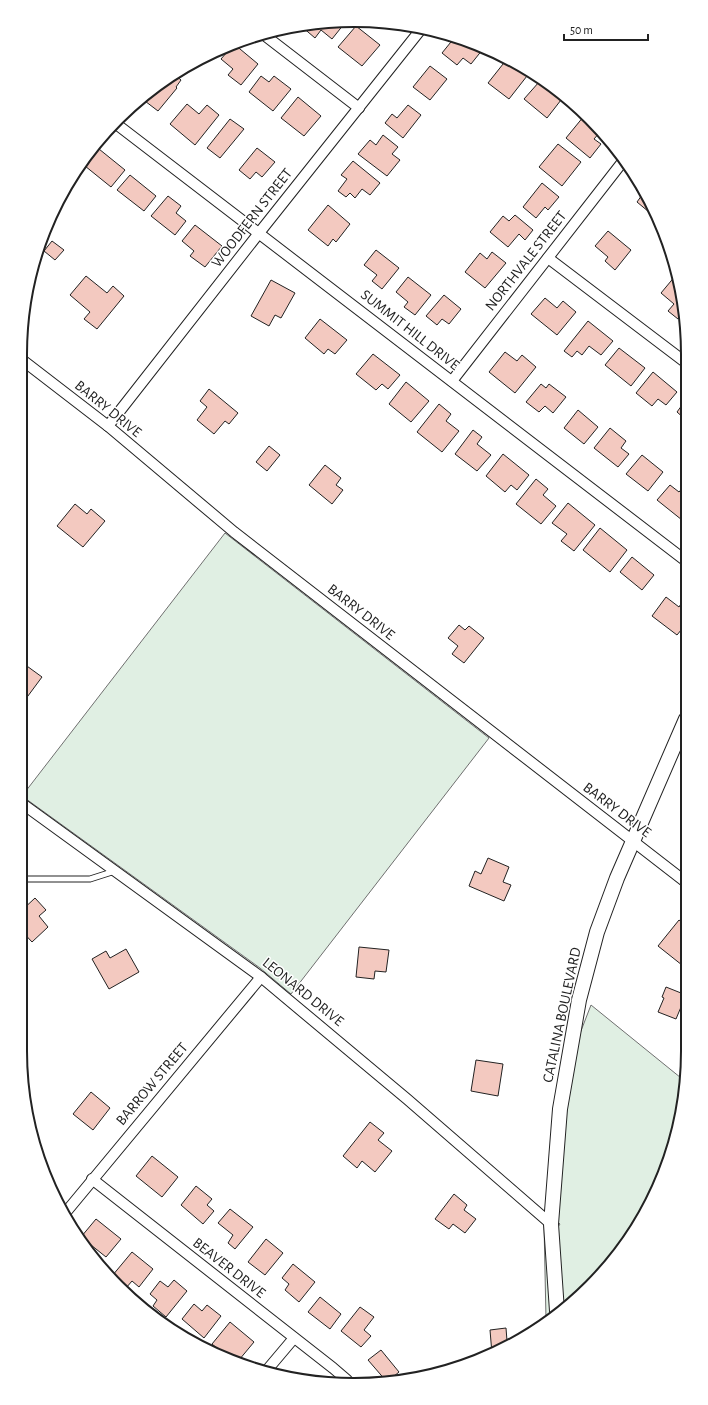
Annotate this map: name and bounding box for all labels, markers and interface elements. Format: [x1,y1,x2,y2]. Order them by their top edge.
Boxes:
scale bar [564,16,648,42]
text: 50 m [570,24,593,36]
street label: WOODFERN STREET [209,165,296,270]
street label: NORTHVALE STREET [483,208,570,314]
street label: SUMMIT HILL DRIVE [358,287,462,373]
street label: BARRY DRIVE [72,378,144,440]
street label: BARRY DRIVE [325,581,397,643]
street label: BARRY DRIVE [580,780,654,840]
street label: CATALINA BOULEVARD [540,946,584,1084]
street label: LEONARD DRIVE [260,955,346,1029]
street label: BARROW STREET [113,1039,191,1128]
street label: BEAVER DRIVE [190,1235,268,1301]

